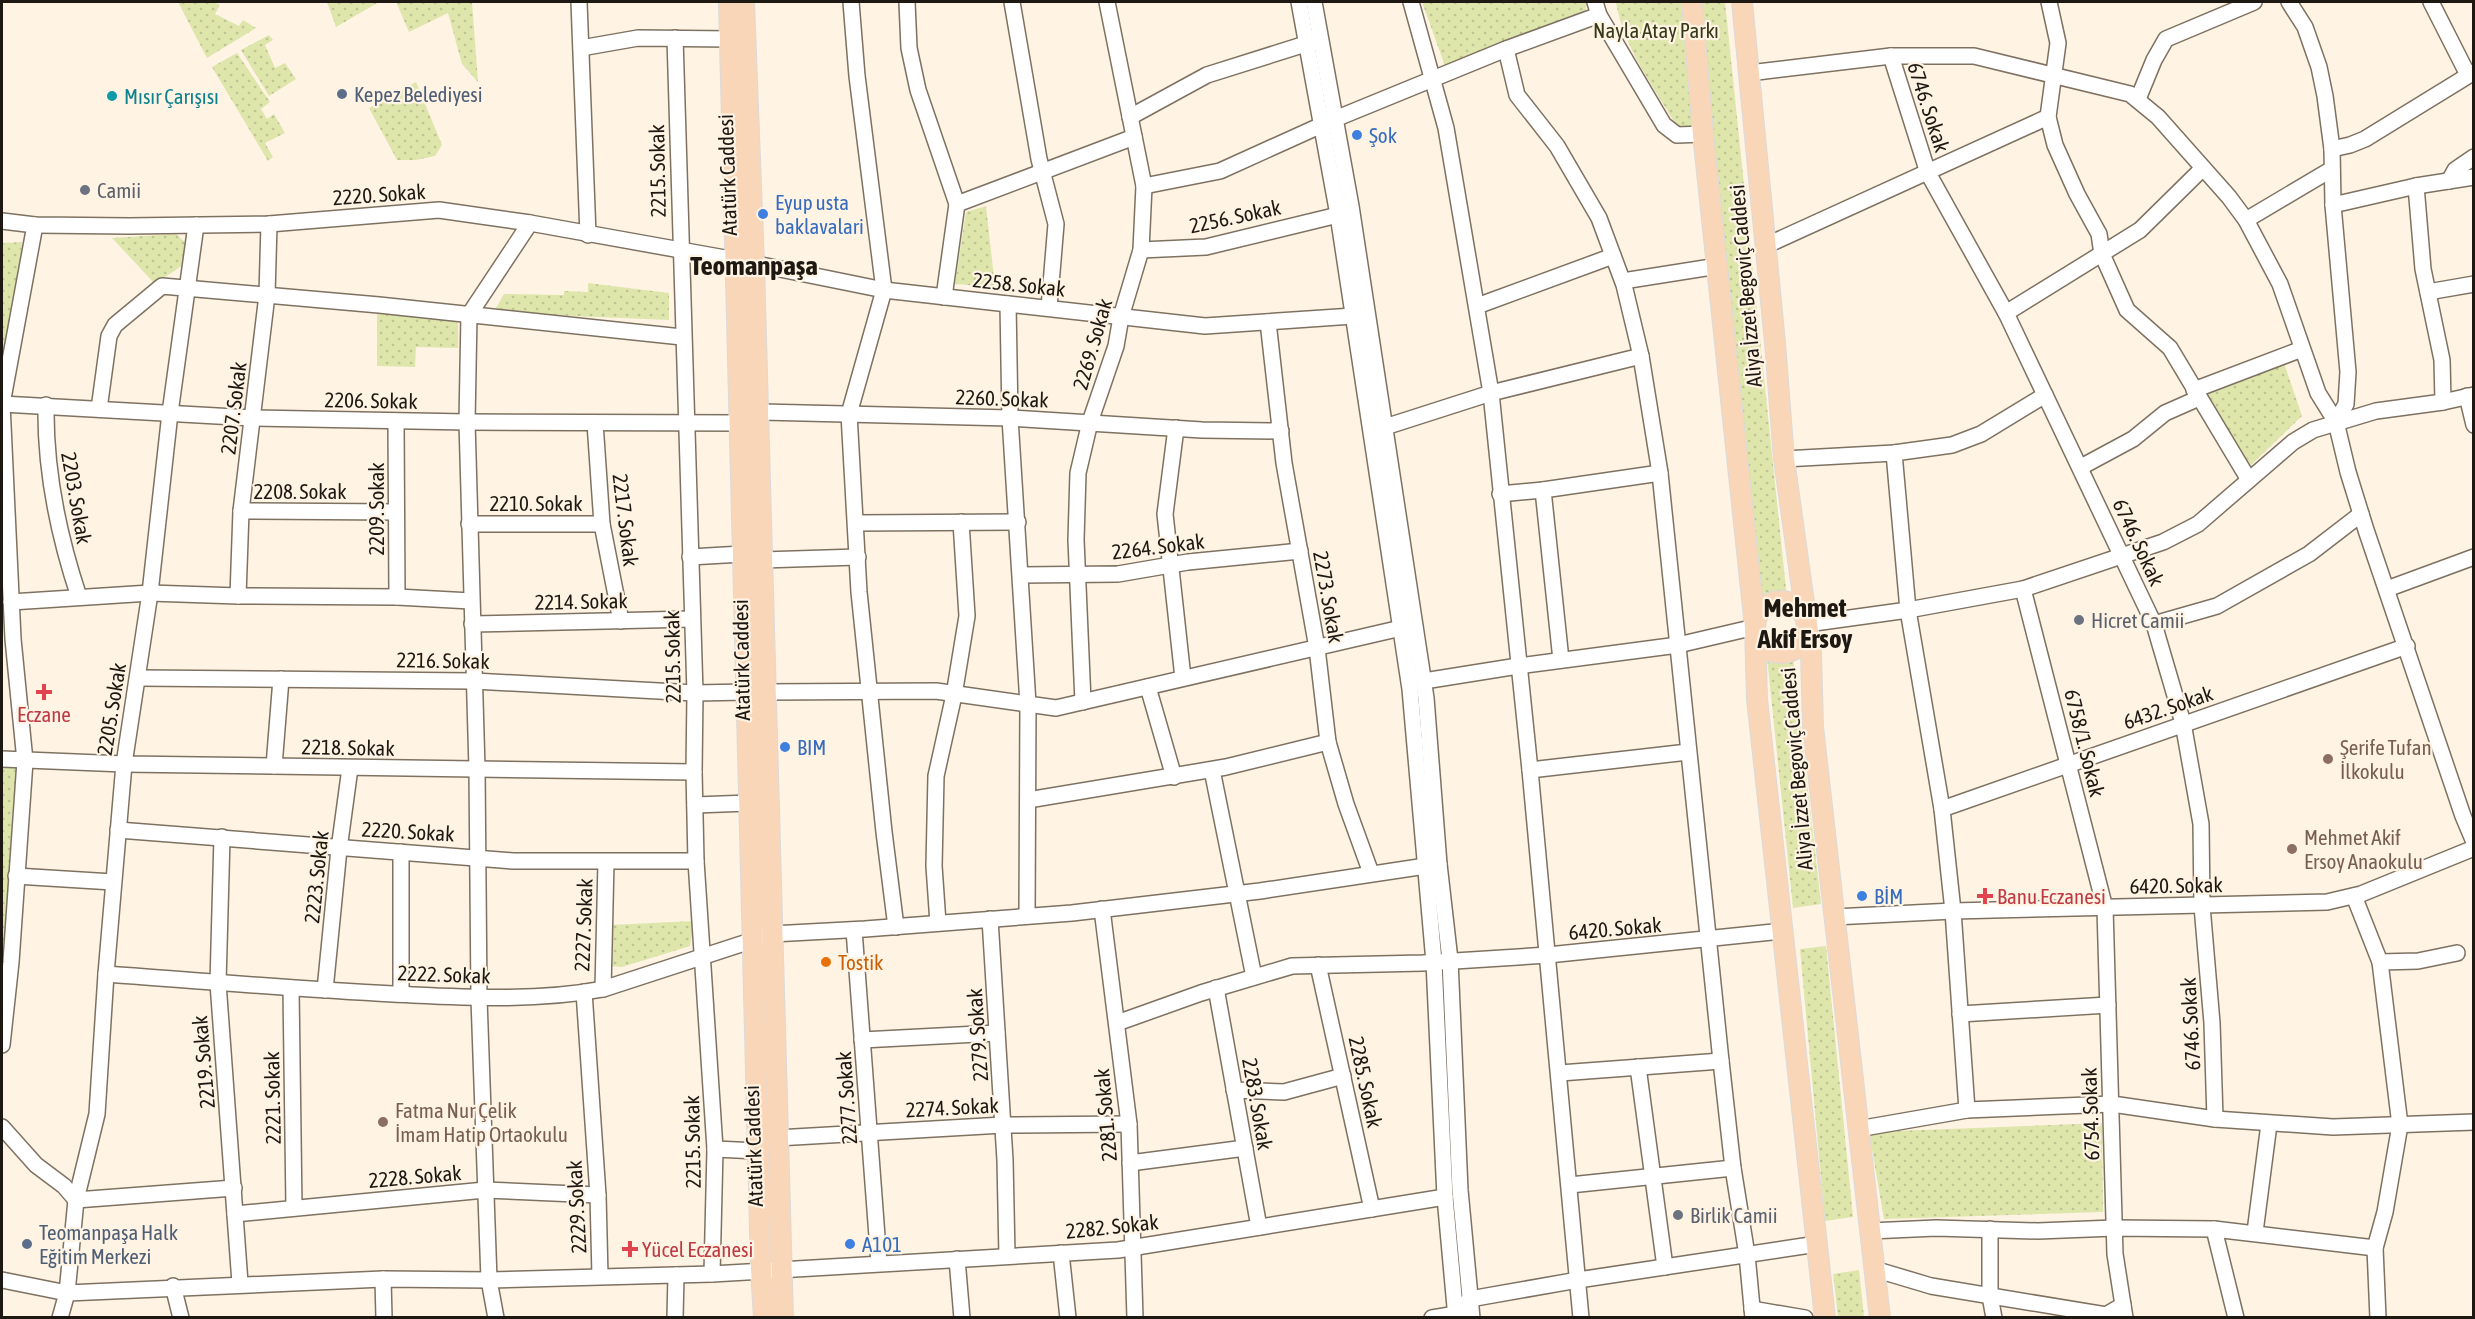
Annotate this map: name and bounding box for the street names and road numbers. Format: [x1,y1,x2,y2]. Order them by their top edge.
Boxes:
street label: 6746. Sokak [1903,59,1955,155]
street label: Atatürk Caddesi [713,114,741,236]
street label: 2215. Sokak [644,124,670,218]
street label: 2220. Sokak [332,179,426,209]
street label: Aliya İzzet Begoviç Caddesi [1724,184,1766,388]
street label: 2256. Sokak [1187,195,1283,237]
street label: 2258. Sokak [971,267,1067,301]
street label: 2269. Sokak [1068,296,1116,392]
street label: 2207. Sokak [215,360,251,456]
street label: 2260. Sokak [955,384,1049,412]
street label: 2206. Sokak [324,387,418,413]
street label: 2203. Sokak [57,450,97,546]
street label: 2209. Sokak [364,462,388,556]
street label: 2217. Sokak [608,472,644,568]
street label: 2208. Sokak [253,479,347,503]
street label: 2210. Sokak [489,491,583,515]
street label: 6746. Sokak [2108,495,2170,589]
street label: 2264. Sokak [1110,528,1206,564]
street label: 2273. Sokak [1309,549,1349,645]
street label: 2214. Sokak [534,588,628,614]
street label: Atatürk Caddesi [728,599,754,721]
street label: 2215. Sokak [659,610,685,704]
street label: 2216. Sokak [396,647,490,673]
street label: 2205. Sokak [92,661,130,757]
street label: Aliya İzzet Begoviç Caddesi [1775,667,1817,871]
street label: 6432. Sokak [2120,681,2216,733]
street label: 6758/1. Sokak [2060,687,2110,799]
street label: 2218. Sokak [301,734,395,760]
street label: 2220. Sokak [361,817,455,845]
street label: 2223. Sokak [299,829,333,925]
street label: 6420. Sokak [2129,872,2223,898]
street label: 2227. Sokak [569,878,597,972]
street label: 6420. Sokak [1568,912,1662,944]
street label: 2222. Sokak [397,960,491,988]
street label: 6746. Sokak [2176,977,2204,1071]
street label: 2279. Sokak [962,988,992,1082]
street label: 2219. Sokak [187,1015,219,1109]
street label: 2285. Sokak [1345,1034,1387,1130]
street label: 2221. Sokak [259,1051,285,1145]
street label: 2277. Sokak [831,1051,861,1145]
street label: 2283. Sokak [1238,1056,1278,1152]
street label: 6754. Sokak [2076,1067,2104,1161]
street label: 2281. Sokak [1089,1068,1121,1162]
street label: Atatürk Caddesi [739,1085,767,1207]
street label: 2274. Sokak [905,1093,999,1121]
street label: 2215. Sokak [679,1095,705,1189]
street label: 2228. Sokak [368,1160,462,1192]
street label: 2229. Sokak [562,1160,590,1254]
street label: 2282. Sokak [1064,1209,1160,1243]

